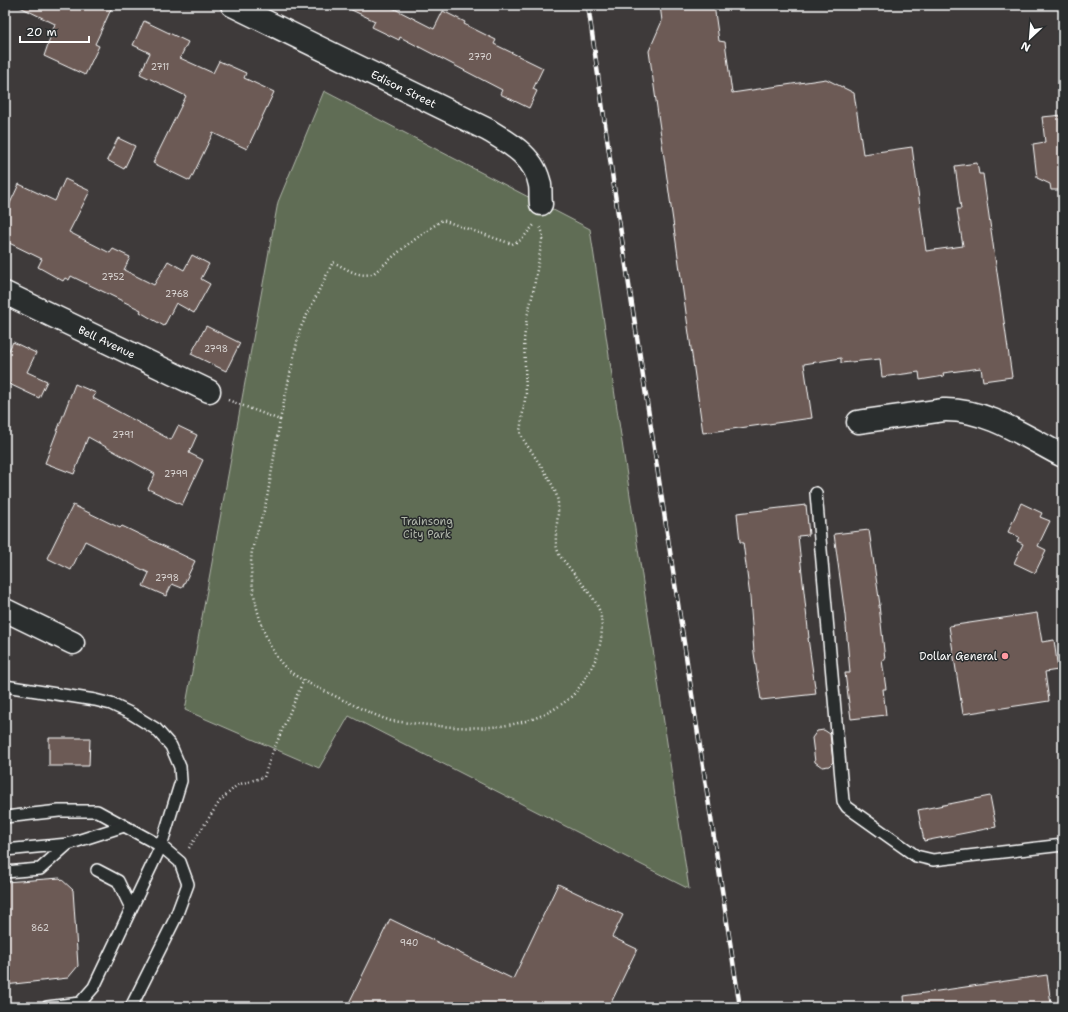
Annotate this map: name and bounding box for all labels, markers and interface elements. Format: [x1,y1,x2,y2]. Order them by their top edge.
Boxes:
scale bar [20,18,89,44]
north arrow [1010,18,1050,58]
text: 20 m [26,24,57,40]
text: N [1018,38,1033,55]
house number: 2770 [468,51,492,63]
house number: 2711 [151,61,169,73]
street label: Edison Street [368,67,439,112]
house number: 2752 [102,271,125,283]
house number: 2768 [165,288,189,300]
street label: Bell Avenue [76,322,138,363]
house number: 2798 [204,343,228,355]
house number: 2791 [112,429,134,441]
house number: 2799 [164,468,188,480]
park label: Trainsong City Park [401,514,453,542]
house number: 2798 [155,572,179,584]
place label: Dollar General [919,649,998,664]
marker: Dollar General [1000,651,1010,661]
house number: 862 [31,922,49,934]
house number: 940 [400,937,418,949]

